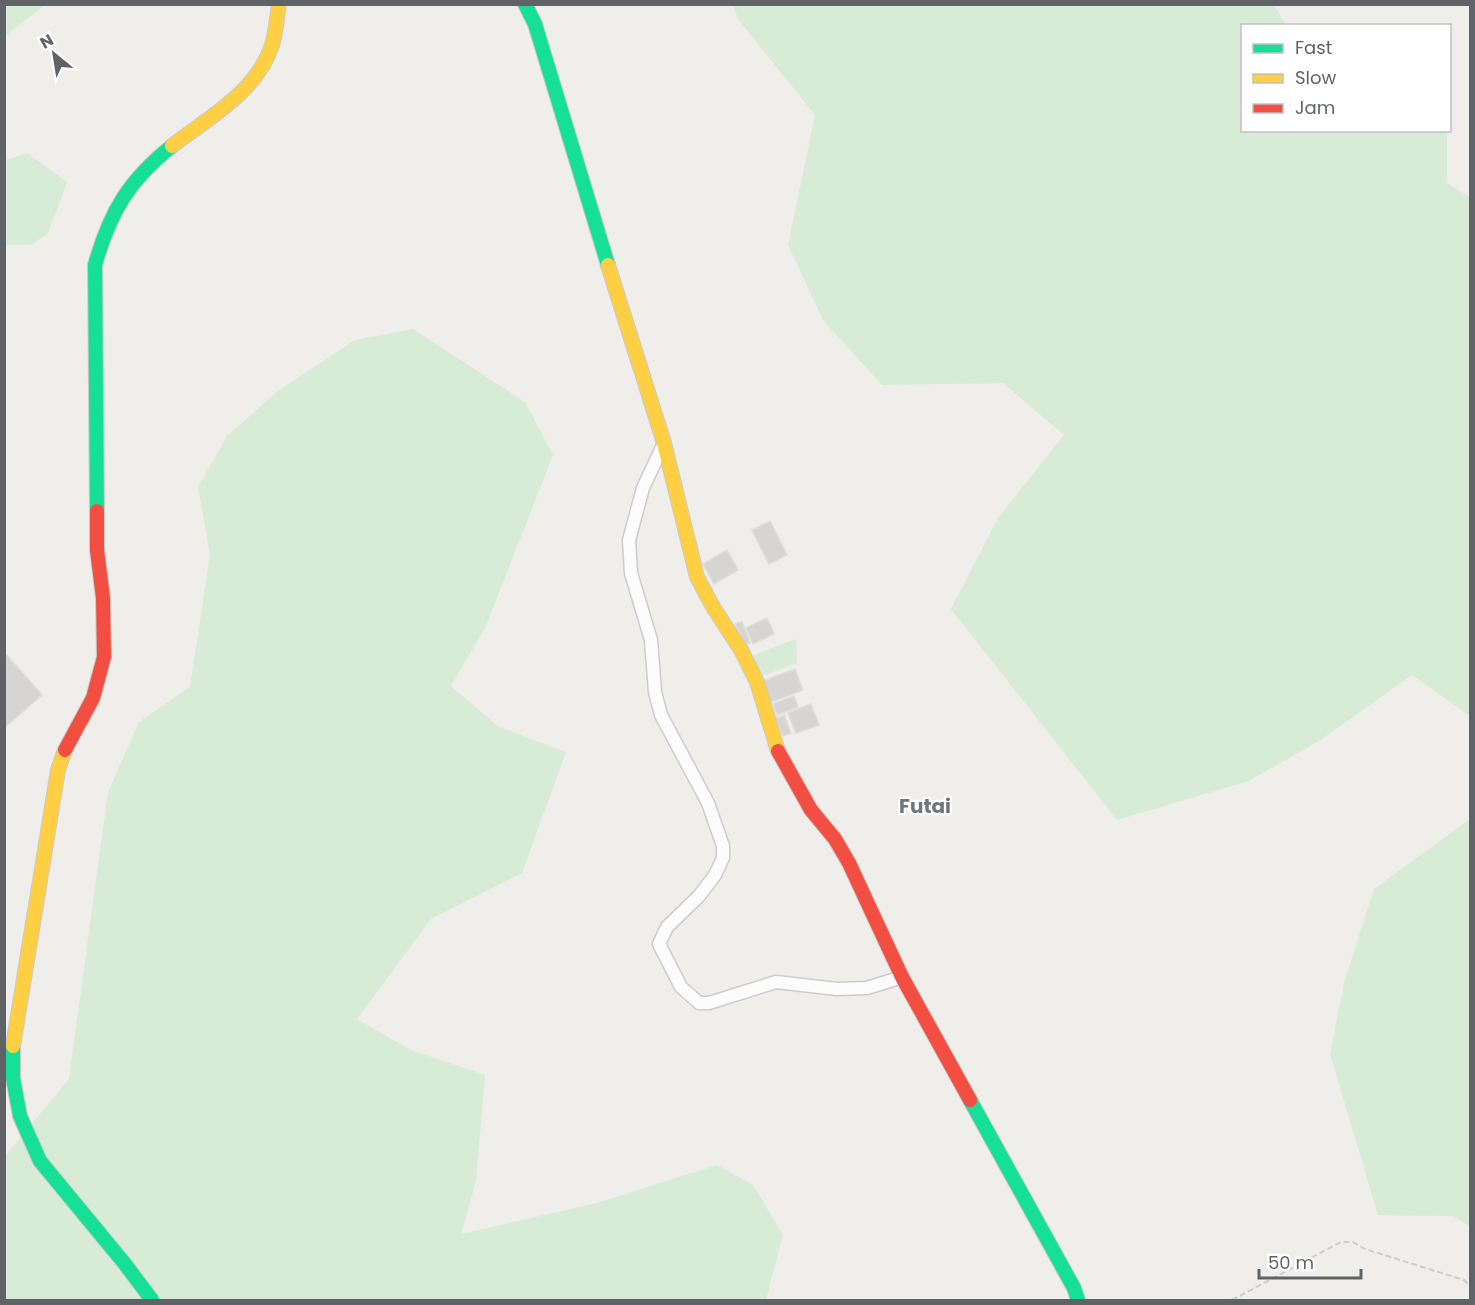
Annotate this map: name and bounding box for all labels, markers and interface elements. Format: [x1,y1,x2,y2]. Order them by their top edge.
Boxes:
north arrow [24,24,84,84]
legend [1241,24,1451,132]
text: N [36,28,58,54]
text: Fast [1295,35,1332,60]
text: Slow [1295,65,1337,90]
text: Jam [1295,95,1335,120]
district label: Futai [899,792,951,820]
scale bar [1259,1242,1361,1280]
text: 50 m [1268,1250,1314,1275]

